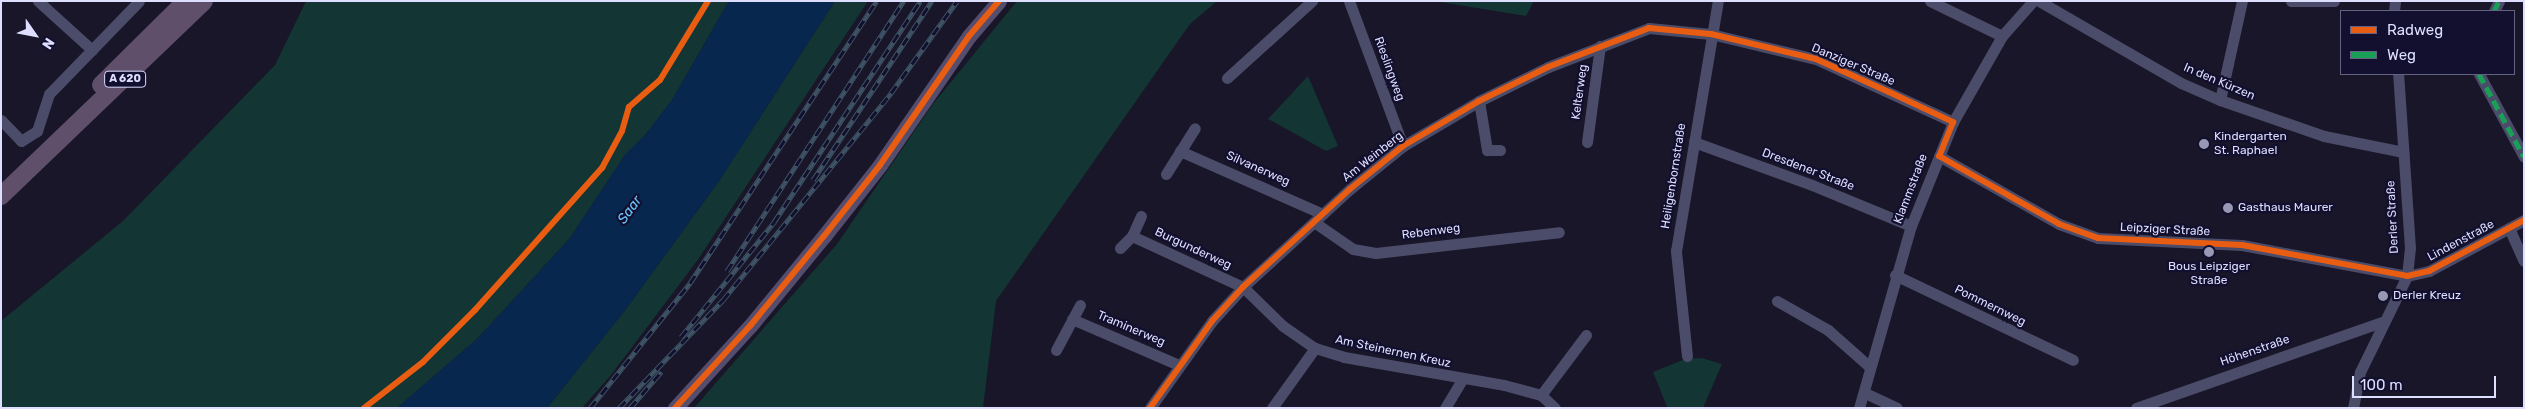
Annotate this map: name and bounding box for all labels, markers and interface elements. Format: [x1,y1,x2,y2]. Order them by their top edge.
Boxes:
north arrow [10,10,60,60]
legend [2340,10,2515,75]
text: Radweg [2387,21,2443,39]
text: N [38,35,58,52]
street label: Rieslingweg [1371,35,1407,103]
street label: Danziger Straße [1809,41,1897,89]
text: Weg [2387,46,2416,64]
street label: In den Kürzen [2181,60,2257,104]
street label: Kelterweg [1569,63,1591,121]
road number: A 620 [104,70,146,88]
street label: Heiligenbornstraße [1659,122,1689,230]
street label: Am Weinberg [1340,129,1406,185]
place label: Kindergarten St. Raphael [2214,130,2287,158]
marker: Kindergarten St. Raphael [2198,138,2210,150]
street label: Dresdener Straße [1760,146,1856,194]
street label: Silvanerweg [1224,149,1292,189]
street label: Klammstraße [1891,152,1931,226]
street label: Derler Straße [2384,180,2402,254]
water label: Saar [614,193,646,227]
place label: Gasthaus Maurer [2238,201,2333,215]
marker: Gasthaus Maurer [2222,202,2234,214]
street label: Lindenstraße [2425,217,2497,265]
street label: Leipziger Straße [2119,220,2211,240]
street label: Rebenweg [1401,221,1461,243]
street label: Burgunderweg [1152,225,1234,273]
marker: Bous Leipziger Straße [2203,246,2215,258]
place label: Bous Leipziger Straße [2168,260,2250,288]
street label: Pommernweg [1952,283,2028,329]
place label: Derler Kreuz [2393,289,2461,303]
marker: Derler Kreuz [2377,290,2389,302]
street label: Traminerweg [1095,308,1167,350]
street label: Höhenstraße [2218,332,2292,370]
street label: Am Steinernen Kreuz [1334,333,1452,371]
scale bar [2355,366,2499,398]
text: 100 m [2360,376,2402,394]

